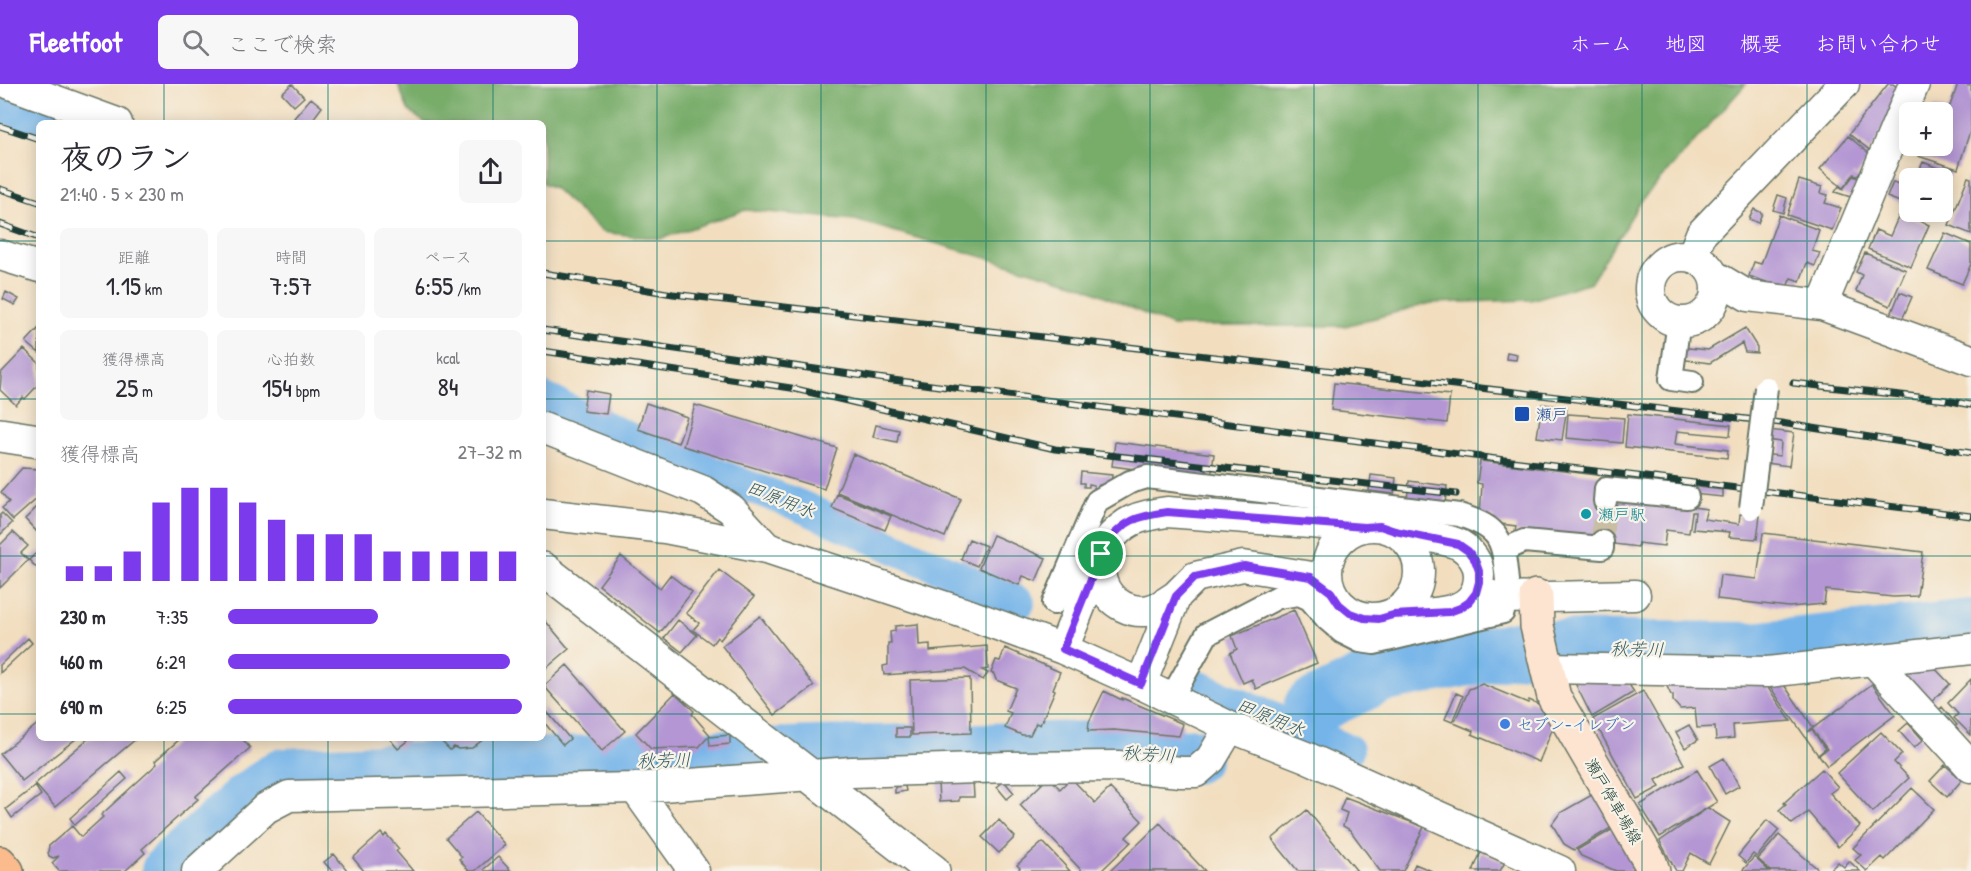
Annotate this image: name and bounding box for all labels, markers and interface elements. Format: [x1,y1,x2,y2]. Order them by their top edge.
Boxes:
search box [158,15,578,69]
text: Fleetfoot [30,23,122,61]
icon: search [179,26,212,59]
text: ここで検索 [227,29,337,59]
text: ホーム [1570,29,1632,58]
text: 地図 [1665,29,1707,58]
text: 概要 [1740,29,1782,58]
text: お問い合わせ [1815,29,1941,58]
map controls [1899,102,1953,222]
button: + [1899,102,1953,156]
text: 夜のラン [60,135,192,179]
button: share [459,140,522,203]
button: − [1899,168,1953,222]
text: 21:40 · 5 × 230 m [60,180,184,207]
text: 距離 [118,246,150,268]
text: 時間 [275,246,307,268]
text: ペース [424,246,472,268]
text: 1.15 [106,268,141,303]
text: 7:57 [270,268,312,303]
text: 6:55 [415,268,453,303]
text: km [141,278,162,300]
text: /km [453,278,481,300]
text: kcal [436,347,460,369]
text: 獲得標高 [102,348,166,370]
text: 心拍数 [267,348,315,370]
text: 84 [437,369,459,404]
text: 25 [115,370,138,405]
text: 154 [262,370,292,405]
text: m [138,380,153,402]
text: bpm [292,380,320,402]
place label: 瀬戸 [1536,403,1568,425]
marker: 瀬戸 [1513,405,1531,423]
text: 27–32 m [458,438,522,465]
text: 獲得標高 [60,440,140,467]
water label: 田原用水 [743,474,819,524]
place label: 瀬戸駅 [1598,503,1646,525]
marker: 瀬戸駅 [1579,507,1593,521]
pin [1075,528,1126,579]
icon: arrive [1084,537,1117,570]
text: 230 m [60,603,105,630]
text: 7:35 [156,603,188,630]
water label: 秋芳川 [1610,636,1664,662]
text: 460 m [60,648,103,675]
text: 6:29 [156,648,185,675]
water label: 田原用水 [1233,691,1309,743]
text: 690 m [60,693,102,720]
text: 6:25 [156,693,186,720]
place label: セブン-イレブン [1517,713,1635,735]
marker: セブン-イレブン [1498,717,1512,731]
water label: 秋芳川 [1121,740,1177,768]
water label: 秋芳川 [637,747,691,773]
street label: 瀬戸停車場線 [1580,754,1648,848]

